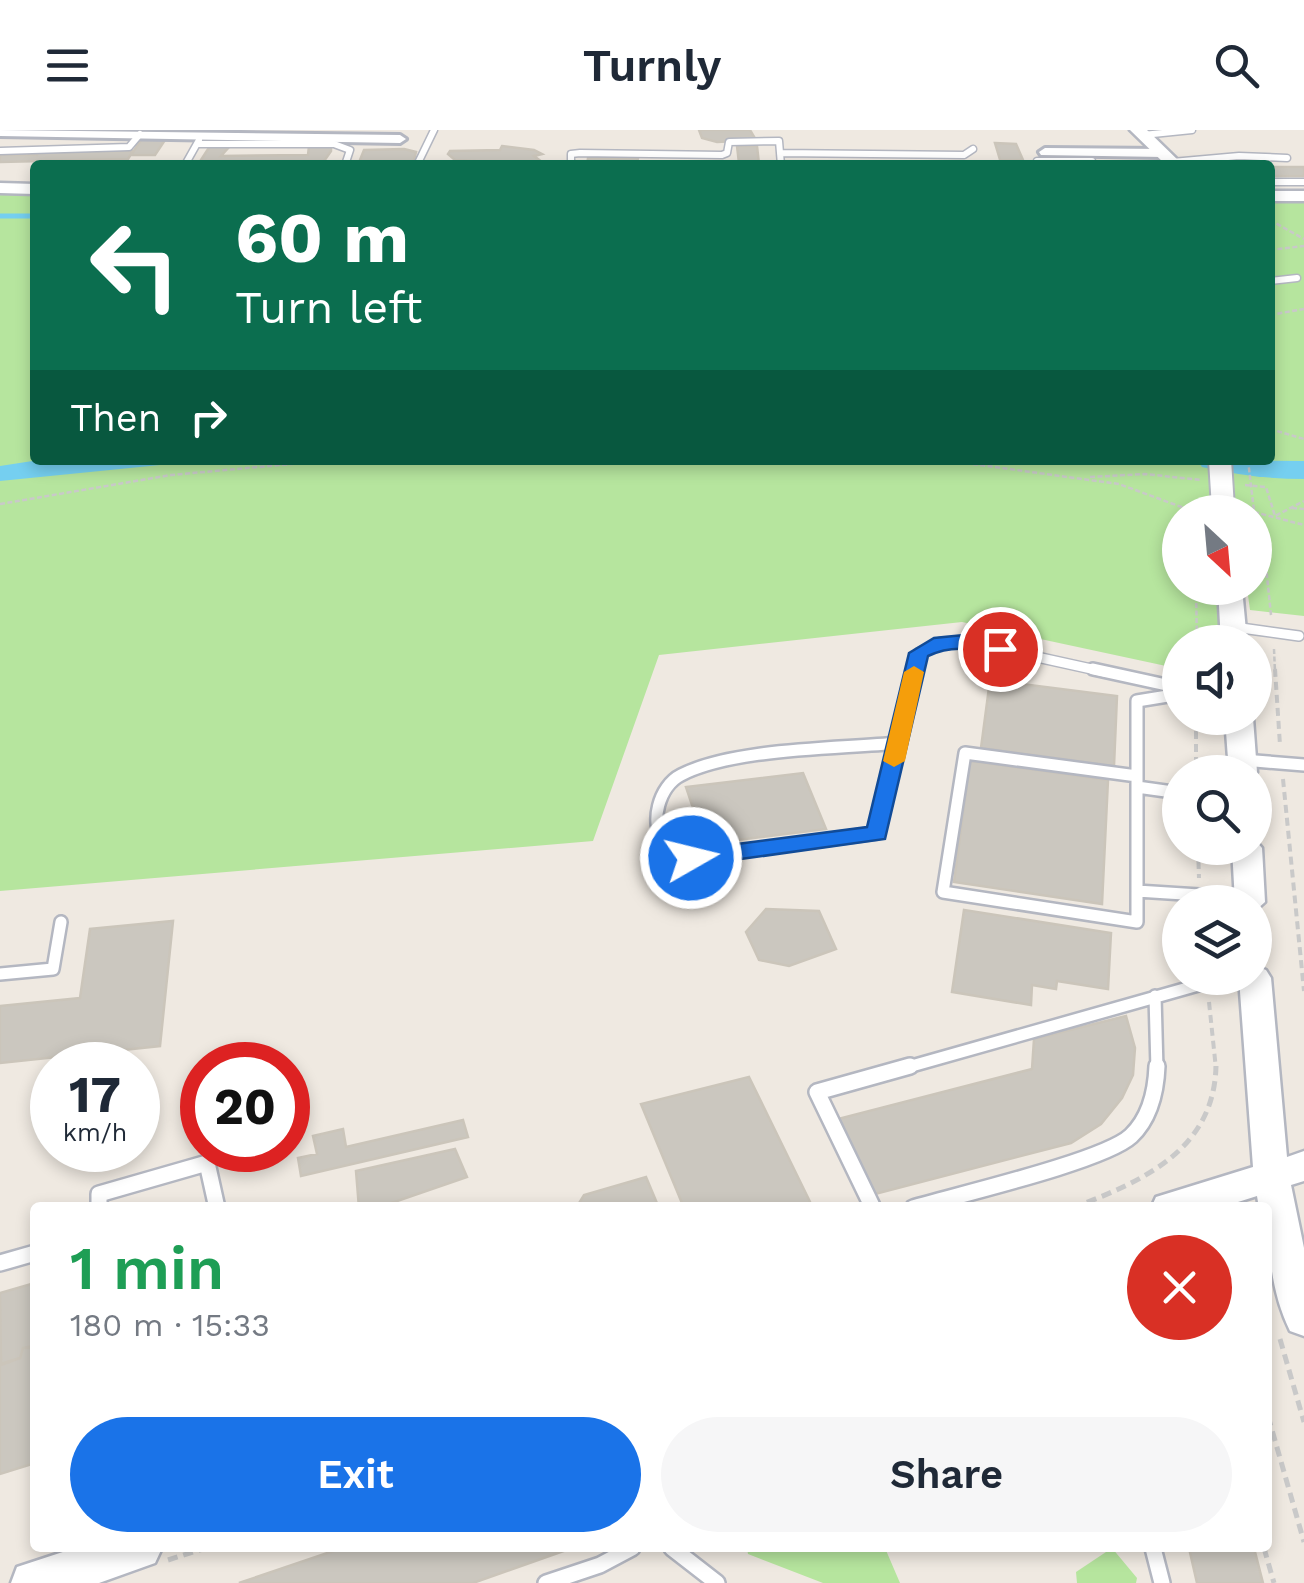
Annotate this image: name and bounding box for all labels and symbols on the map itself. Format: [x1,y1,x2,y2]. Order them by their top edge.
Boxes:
north arrow [1162,495,1272,605]
pin [958,607,1043,692]
position arrow [639,806,743,910]
speed limit sign: 20 [180,1042,310,1172]

